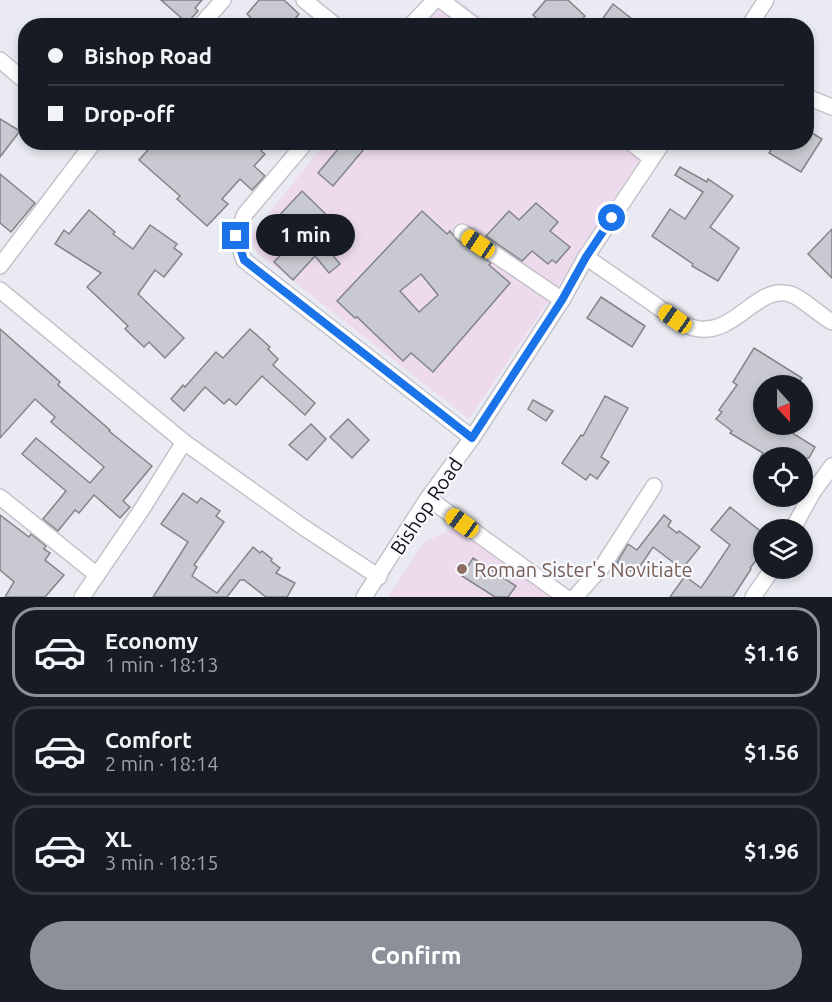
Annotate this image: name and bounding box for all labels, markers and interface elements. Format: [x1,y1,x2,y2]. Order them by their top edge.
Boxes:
text: Bishop Road [84,43,212,68]
text: Drop-off [84,101,174,126]
route start [598,204,625,231]
callout: 1 min [257,215,356,257]
route end [222,222,249,249]
text: 1 min [280,223,331,246]
car [458,226,498,262]
car [655,301,695,337]
north arrow [753,375,813,435]
map controls [753,375,813,579]
button: locate [753,447,813,507]
street label: Bishop Road [385,453,467,559]
car [442,505,482,541]
button: layers [753,519,813,579]
place label: Roman Sister's Novitiate [474,558,693,581]
marker: Roman Sister's Novitiate [455,562,469,576]
icon: car [33,625,87,679]
text: Economy [105,628,198,653]
text: $1.16 [744,640,799,665]
text: 1 min · 18:13 [105,653,219,676]
icon: car [33,724,87,778]
text: Comfort [105,727,192,752]
text: $1.56 [744,739,799,764]
text: 2 min · 18:14 [105,752,219,775]
icon: car [33,823,87,877]
text: XL [105,826,132,851]
text: $1.96 [744,838,799,863]
text: 3 min · 18:15 [105,851,219,874]
button: Confirm [30,921,802,990]

